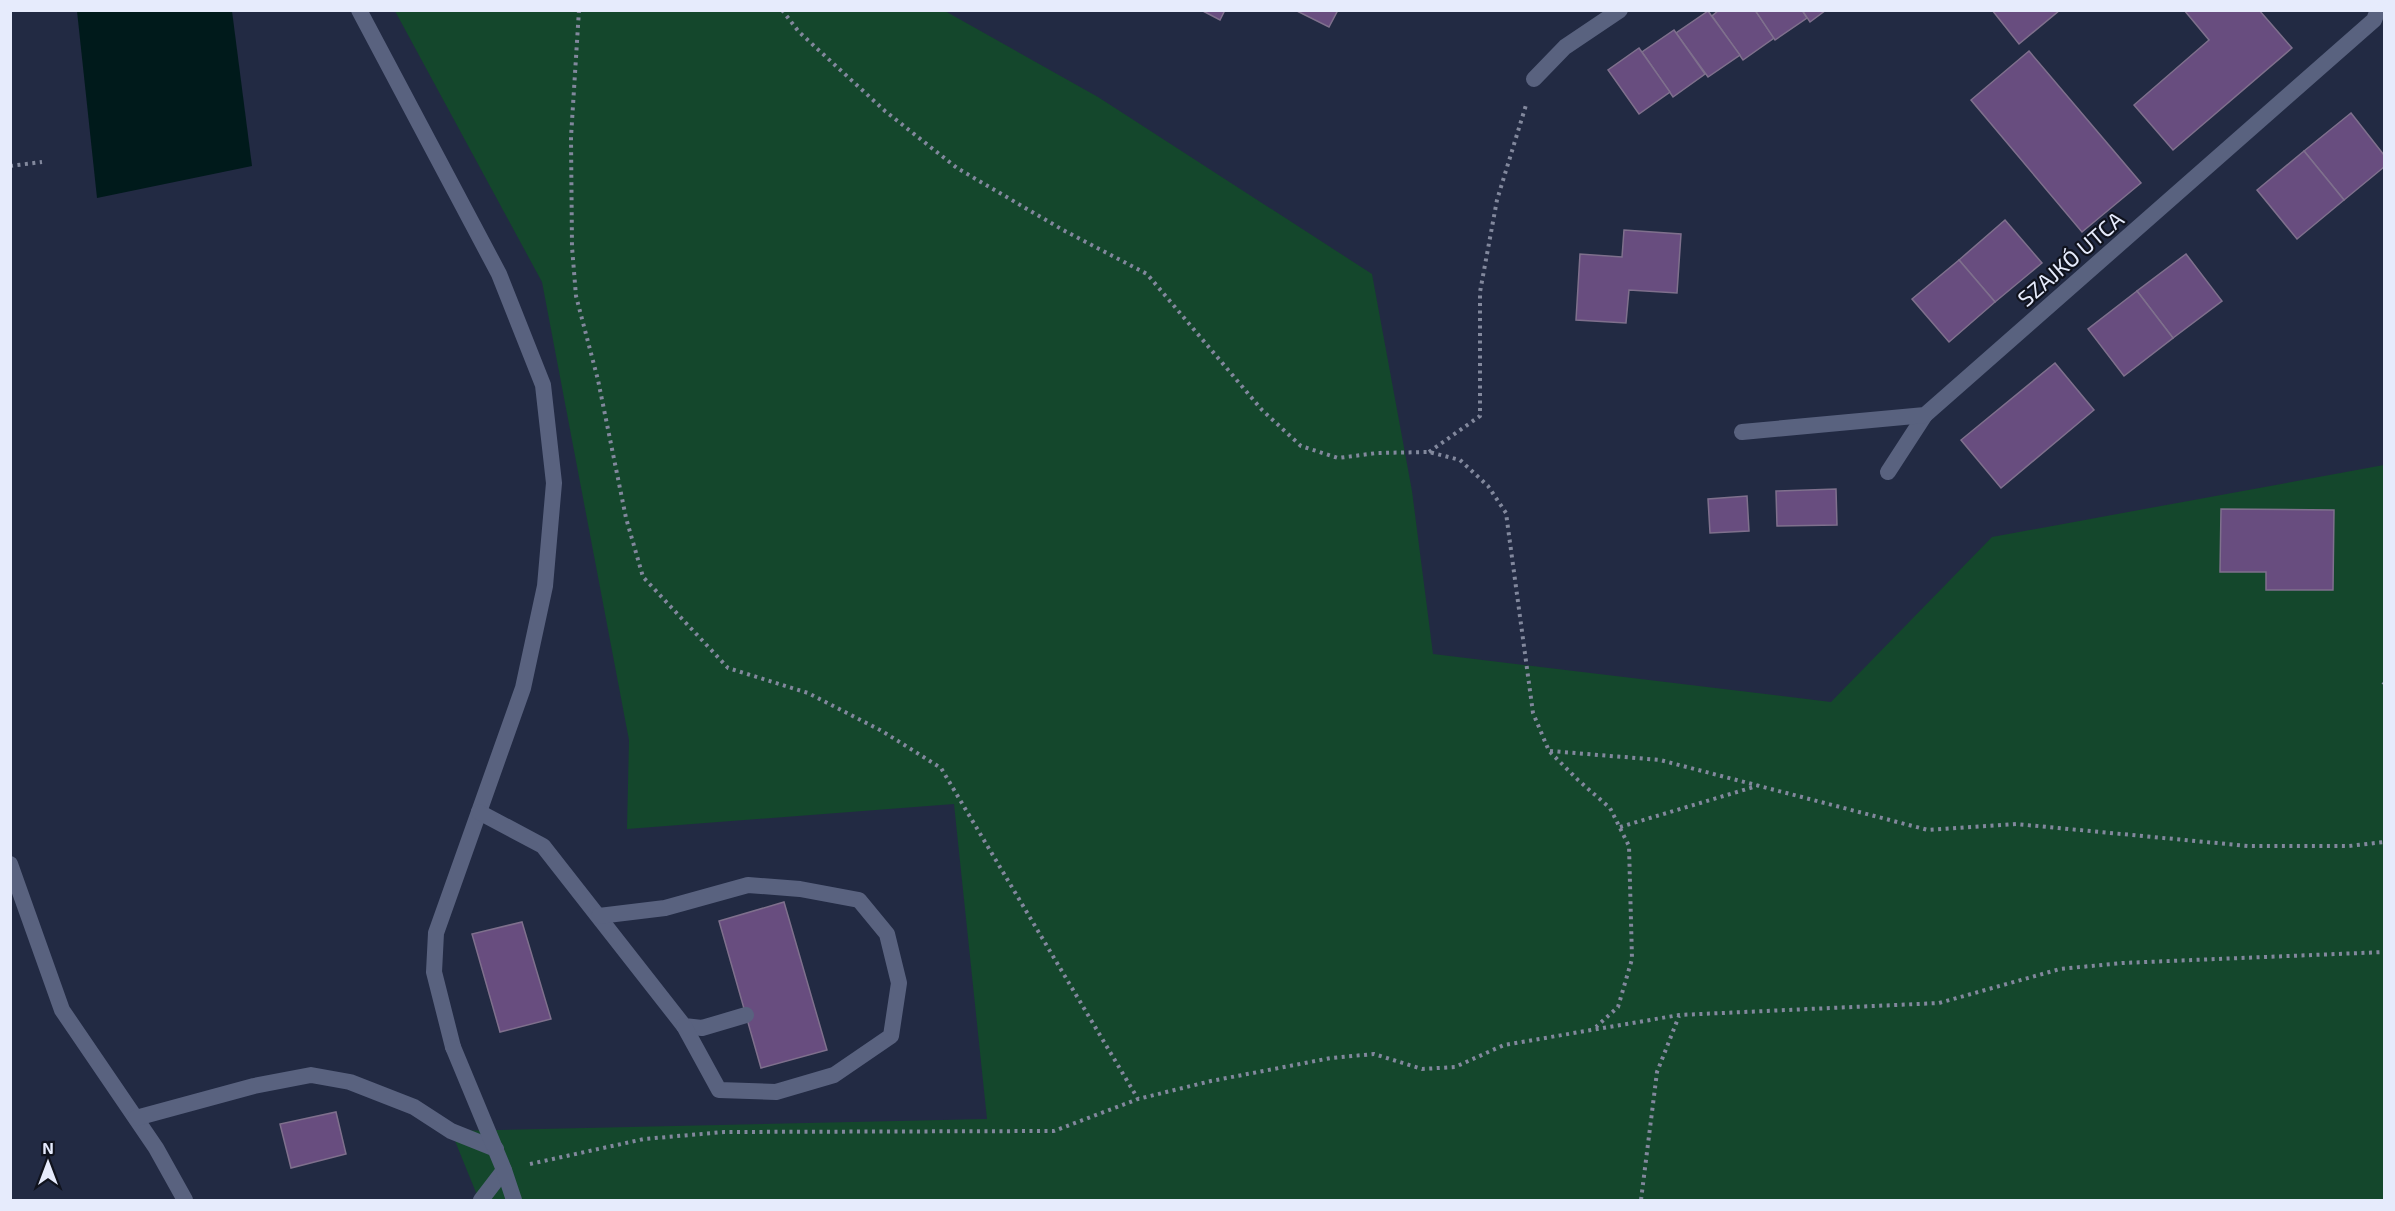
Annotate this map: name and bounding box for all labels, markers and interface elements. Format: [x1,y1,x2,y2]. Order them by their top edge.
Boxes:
street label: SZAJKÓ UTCA [2012,205,2128,311]
north arrow [18,1133,78,1193]
text: N [42,1138,54,1157]

